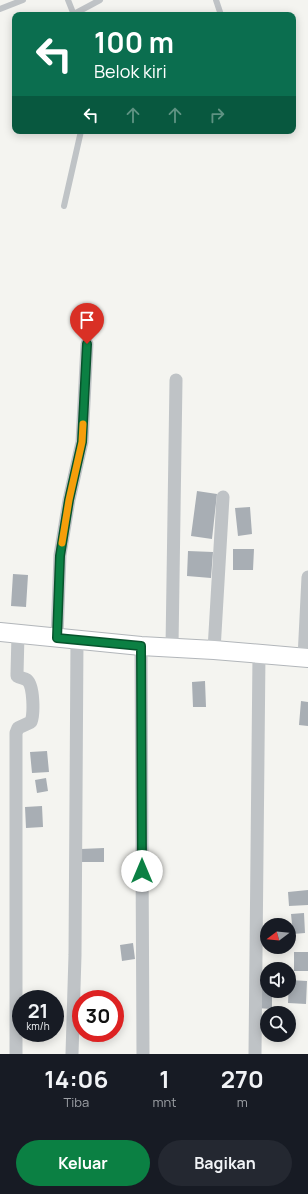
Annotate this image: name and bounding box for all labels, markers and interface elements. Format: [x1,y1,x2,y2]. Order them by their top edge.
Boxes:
text: 100 m [94,23,174,61]
icon: left [28,28,80,80]
text: Belok kiri [94,59,167,83]
icon: left [80,104,102,126]
icon: ahead [122,104,144,126]
icon: ahead [164,104,186,126]
icon: right [206,104,228,126]
pin [70,303,104,344]
icon: arrive [76,309,98,331]
position arrow [121,850,163,892]
north arrow [260,918,296,954]
map controls [260,918,296,1042]
button: sound [260,962,296,998]
speed limit sign: 30 [72,990,124,1042]
text: 21 [28,997,48,1024]
button: search [260,1006,296,1042]
text: km/h [26,1019,50,1033]
text: 14:06 [44,1062,108,1095]
text: 1 [159,1062,170,1095]
text: 270 [221,1062,264,1095]
text: Tiba [63,1093,89,1111]
text: mnt [153,1093,177,1111]
text: m [237,1093,248,1111]
button: Keluar [16,1140,150,1186]
button: Bagikan [158,1140,292,1186]

